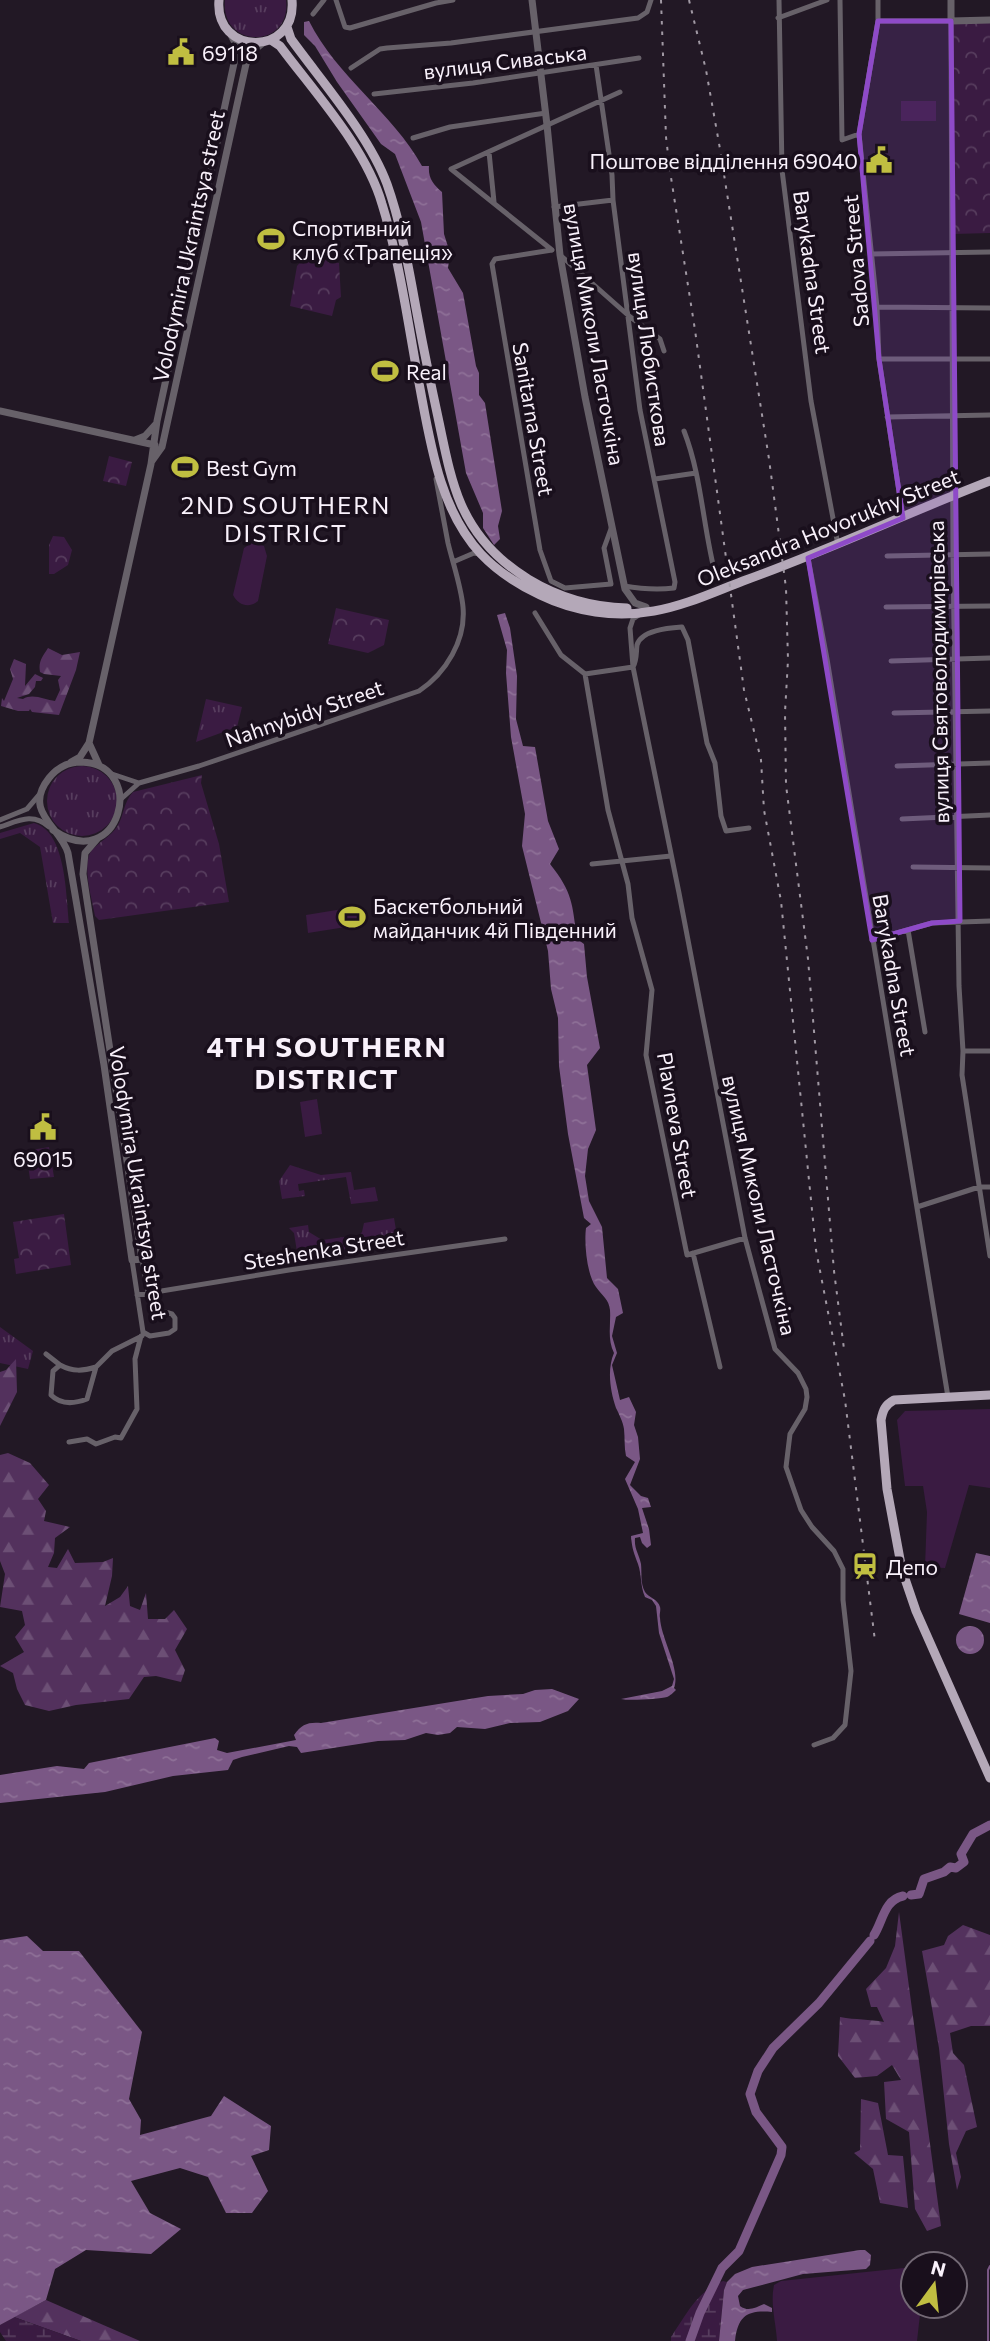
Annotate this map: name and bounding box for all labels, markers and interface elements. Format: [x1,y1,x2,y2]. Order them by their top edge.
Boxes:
public building icon: 69118 [166,37,196,67]
street label: вулиця Сиваська [422,39,588,83]
place label: 69118 [202,40,258,65]
street label: Volodymira Ukraintsya street [147,108,229,384]
public building icon: Поштове відділення 69040 [864,145,894,175]
place label: Поштове відділення 69040 [589,148,858,173]
street label: Barykadna Street [789,189,837,355]
street label: Sadova Street [837,194,873,328]
street label: вулиця Миколи Ласточкіна [560,201,630,467]
place label: Спортивний клуб «Трапеція» [292,215,453,264]
sports icon: Спортивний клуб «Трапеція» [256,224,286,254]
street label: вулиця Любисткова [624,250,676,448]
street label: Sanitarna Street [508,340,560,498]
sports icon: Real [370,356,400,386]
place label: Real [406,359,447,384]
sports icon: Best Gym [170,452,200,482]
place label: Best Gym [206,455,297,480]
street label: Oleksandra Hovorukhy Street [693,463,963,591]
district label: 2ND SOUTHERN DISTRICT [181,490,391,547]
street label: вулиця Святоволодимирівська [923,520,953,824]
street label: Nahnybidy Street [222,674,386,752]
street label: Barykadna Street [868,892,922,1058]
place label: Баскетбольний майданчик 4й Південний [373,893,617,942]
sports icon: Баскетбольний майданчик 4й Південний [337,902,367,932]
district label: 4TH SOUTHERN DISTRICT [207,1029,447,1095]
street label: Volodymira Ukraintsya street [105,1044,173,1322]
street label: Plavneva Street [653,1050,703,1200]
street label: вулиця Миколи Ласточкіна [718,1073,802,1337]
public building icon: 69015 [28,1112,58,1142]
place label: 69015 [13,1146,73,1171]
street label: Steshenka Street [242,1224,406,1274]
station icon: Депо [850,1551,880,1581]
place label: Депо [886,1554,938,1579]
north arrow [899,2250,969,2320]
text: N [929,2255,948,2281]

